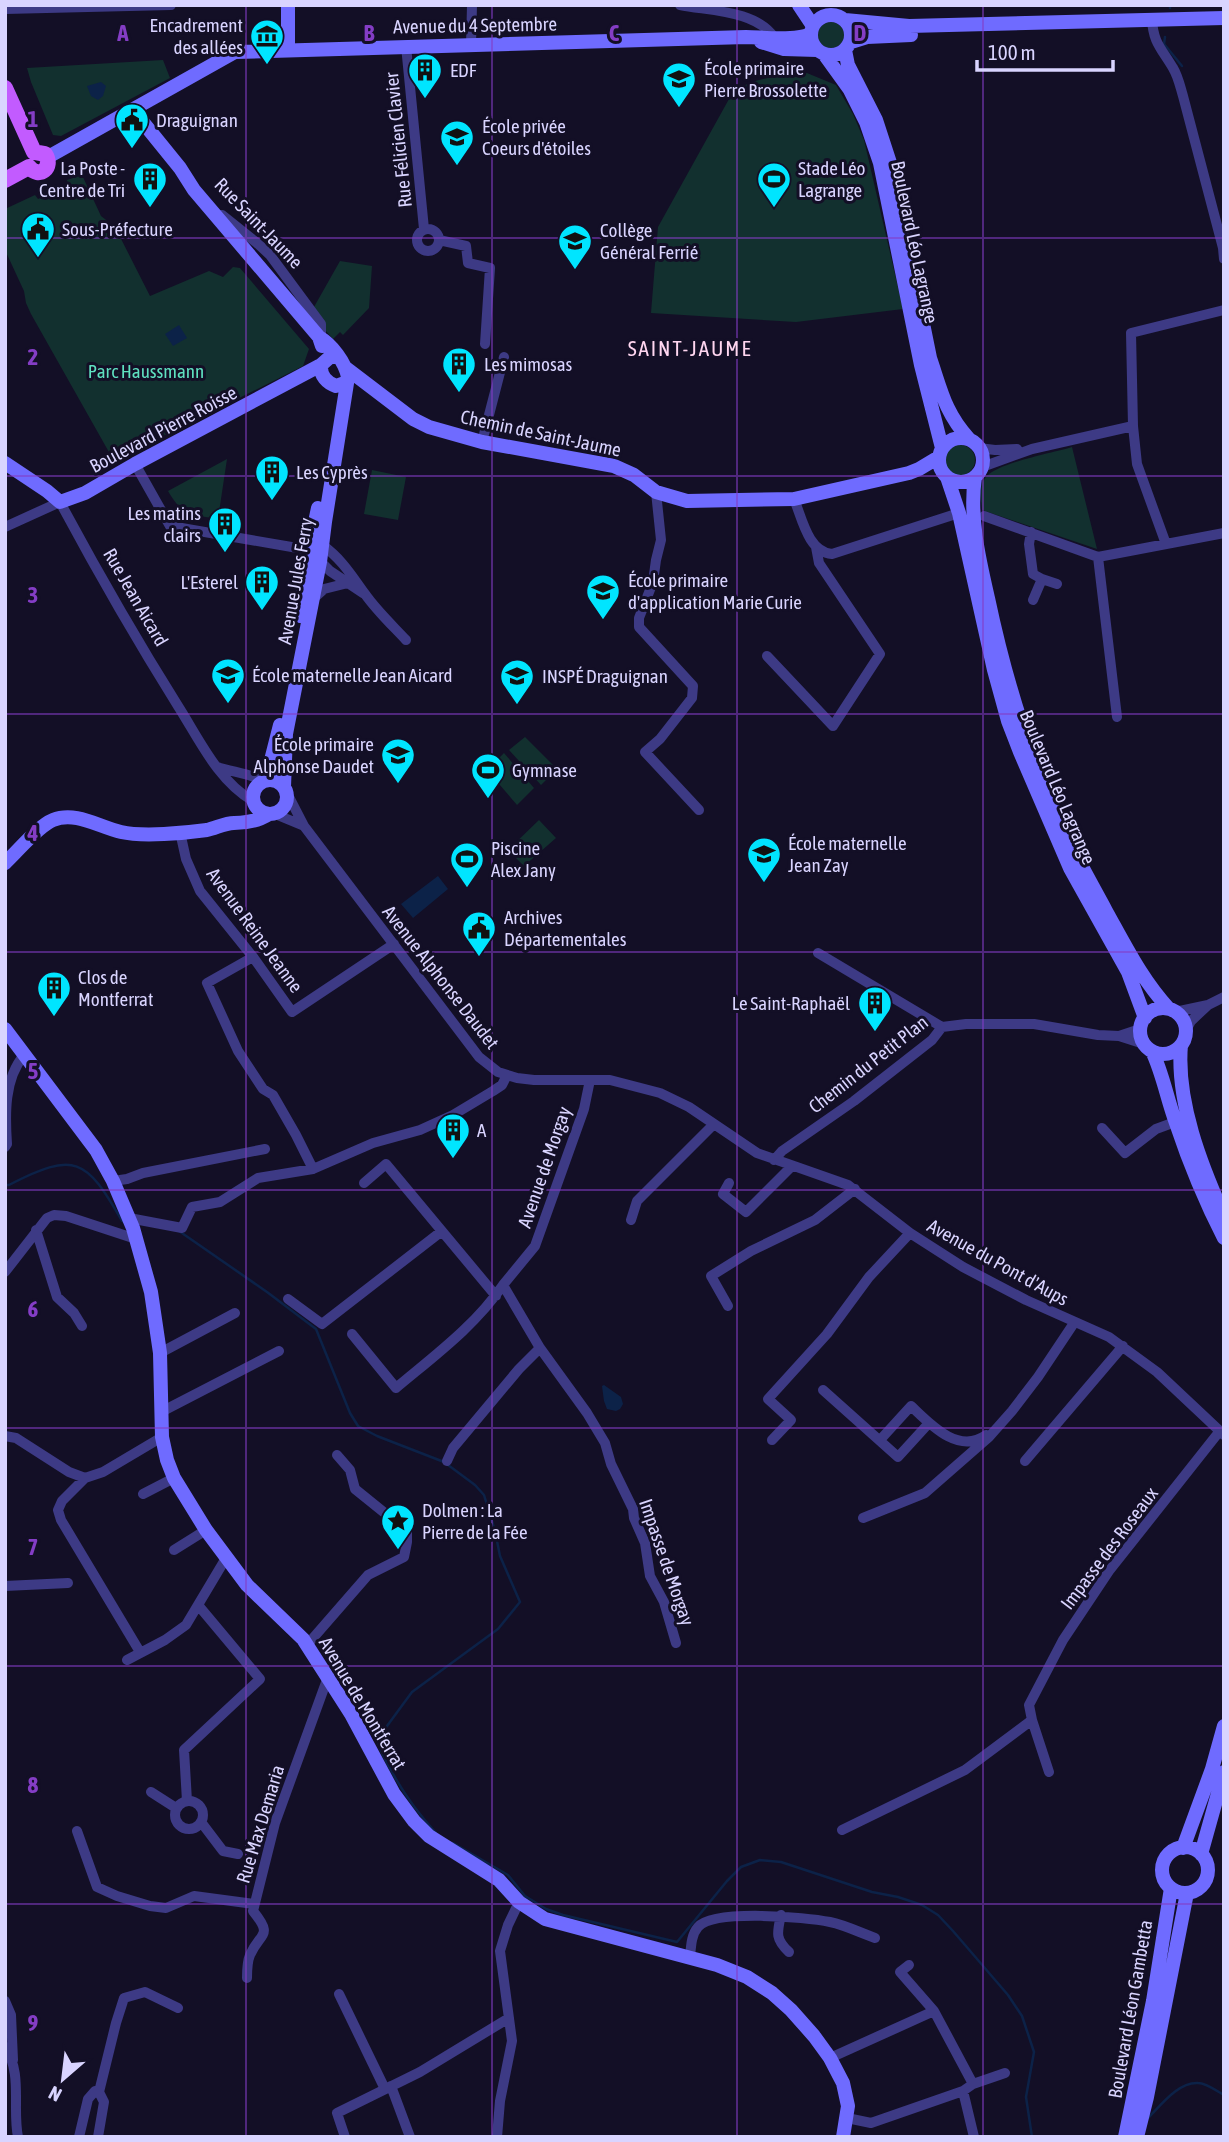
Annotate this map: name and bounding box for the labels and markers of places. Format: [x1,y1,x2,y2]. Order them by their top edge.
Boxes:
place label: Encadrement des allées [150,14,243,58]
museum icon: Encadrement des allées [248,17,286,66]
building icon: EDF [406,51,444,100]
place label: École primaire Pierre Brossolette [704,57,827,101]
place label: EDF [450,59,477,81]
school or university icon: École primaire Pierre Brossolette [660,60,698,109]
public building icon: Draguignan [113,101,151,150]
place label: Draguignan [156,109,238,131]
place label: École privée Coeurs d'étoiles [482,115,591,159]
school or university icon: École privée Coeurs d'étoiles [438,118,476,167]
place label: La Poste - Centre de Tri [39,157,125,201]
place label: Stade Léo Lagrange [798,157,865,201]
building icon: La Poste - Centre de Tri [131,160,169,209]
sports icon: Stade Léo Lagrange [755,160,793,209]
public building icon: Sous-Préfecture [19,210,57,259]
place label: Sous-Préfecture [62,218,173,240]
place label: Collège Général Ferrié [600,219,698,263]
school or university icon: Collège Général Ferrié [556,222,594,271]
building icon: Les mimosas [440,345,478,394]
place label: Les mimosas [484,353,572,375]
building icon: Les Cyprès [253,453,291,502]
place label: Les Cyprès [296,461,368,483]
place label: Les matins clairs [127,502,201,546]
building icon: Les matins clairs [206,505,244,554]
building icon: L'Esterel [243,563,281,612]
place label: École primaire d'application Marie Curie [628,569,802,613]
place label: L'Esterel [181,571,238,593]
school or university icon: École primaire d'application Marie Curie [584,572,622,621]
school or university icon: École maternelle Jean Aicard [209,656,247,705]
school or university icon: INSPÉ Draguignan [498,657,536,706]
place label: École maternelle Jean Aicard [252,664,453,686]
place label: INSPÉ Draguignan [542,665,668,687]
place label: École primaire Alphonse Daudet [254,733,374,777]
school or university icon: École primaire Alphonse Daudet [379,736,417,785]
sports icon: Gymnase [469,751,507,800]
place label: Gymnase [512,759,577,781]
place label: École maternelle Jean Zay [788,832,907,876]
school or university icon: École maternelle Jean Zay [745,835,783,884]
place label: Piscine Alex Jany [491,837,556,881]
sports icon: Piscine Alex Jany [448,840,486,889]
place label: Archives Départementales [504,906,627,950]
public building icon: Archives Départementales [460,909,498,958]
place label: Clos de Montferrat [78,966,153,1010]
building icon: Clos de Montferrat [35,969,73,1018]
building icon: Le Saint-Raphaël [856,984,894,1033]
place label: Le Saint-Raphaël [732,992,850,1014]
building icon: A [434,1111,472,1160]
place label: A [477,1119,487,1141]
place label: Dolmen : La Pierre de la Fée [422,1499,528,1543]
place icon: Dolmen : La Pierre de la Fée [379,1502,417,1551]

